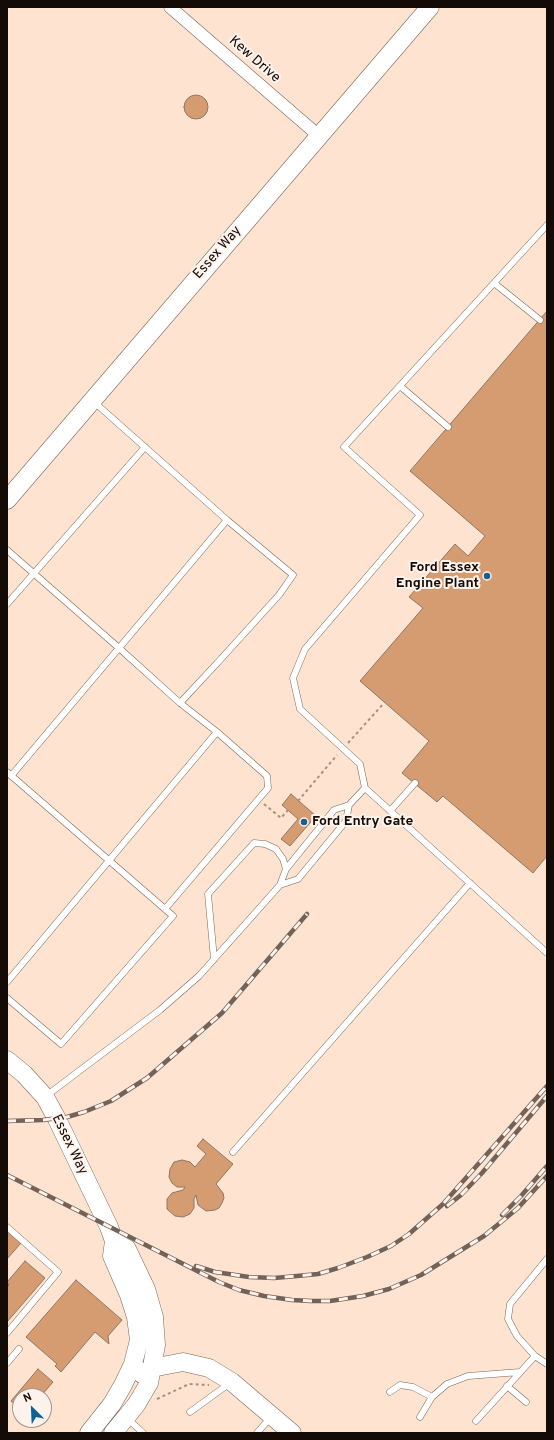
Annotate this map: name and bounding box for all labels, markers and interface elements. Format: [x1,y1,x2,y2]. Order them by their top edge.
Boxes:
street label: Kew Drive [225,33,283,87]
street label: Essex Way [190,223,246,283]
place label: Ford Essex Engine Plant [396,560,479,592]
marker: Ford Essex Engine Plant [482,571,492,581]
place label: Ford Entry Gate [312,814,413,830]
marker: Ford Entry Gate [299,817,309,827]
street label: Essex Way [47,1112,91,1178]
north arrow [12,1388,52,1428]
text: N [21,1390,34,1406]

